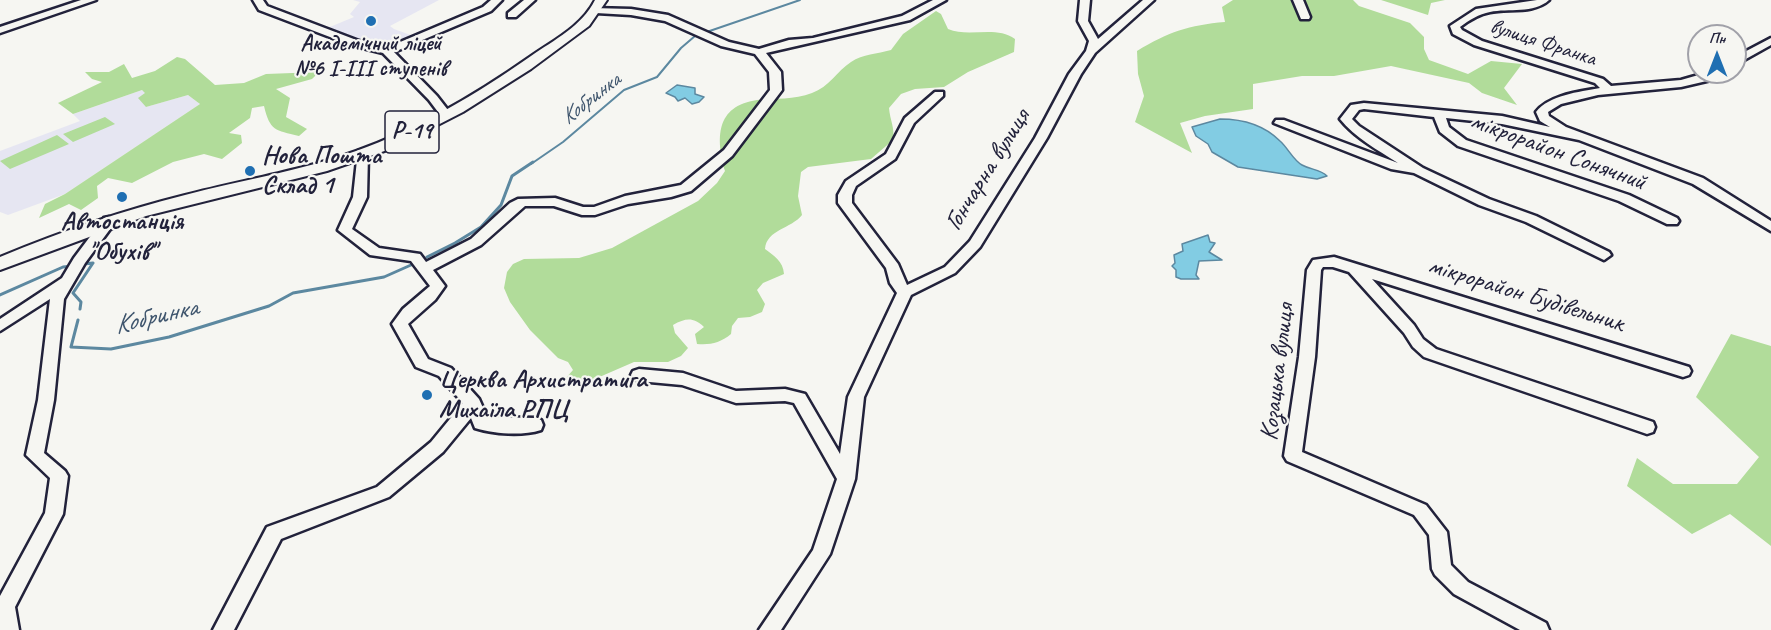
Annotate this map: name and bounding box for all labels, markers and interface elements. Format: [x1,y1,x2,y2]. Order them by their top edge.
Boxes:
street label: вулиця Франка [1487,13,1599,73]
marker: Академічний ліцей №6 І-ІІІ ступенів [364,14,378,28]
north arrow [1687,24,1747,84]
text: Пн [1709,28,1725,48]
place label: Академічний ліцей №6 І-ІІІ ступенів [295,31,447,82]
water label: Кобринка [556,67,626,131]
street label: Гончарна вулиця [938,104,1038,236]
street label: мікрорайон Сонячний [1466,106,1650,198]
road number: Р-19 [385,111,439,153]
place label: Нова Пошта Склад 1 [262,140,382,201]
marker: Нова Пошта Склад 1 [243,164,257,178]
marker: Автостанція "Обухів" [115,190,129,204]
place label: Автостанція "Обухів" [61,206,183,268]
street label: мікрорайон Будівельник [1424,250,1628,340]
water label: Кобринка [111,292,201,342]
street label: Козацька вулиця [1254,302,1302,442]
place label: Церква Архистратига Михаїла РПЦ [439,364,647,426]
marker: Церква Архистратига Михаїла РПЦ [420,388,434,402]

